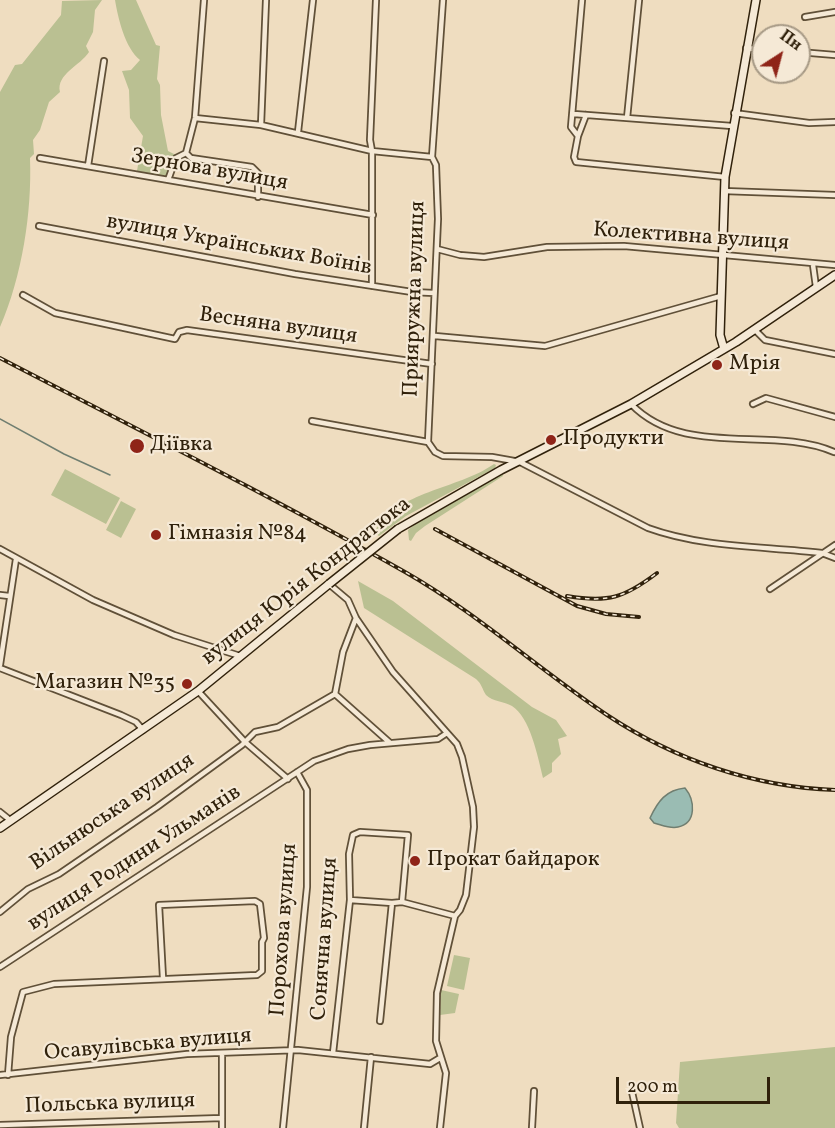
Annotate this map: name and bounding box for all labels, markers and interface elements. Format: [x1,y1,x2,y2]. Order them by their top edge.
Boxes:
north arrow [751,24,811,84]
text: Пн [775,25,806,57]
street label: Зернова вулиця [128,144,290,198]
street label: Прияружна вулиця [399,200,433,398]
street label: вулиця Українських Воїнів [104,210,374,282]
street label: Колективна вулиця [592,218,790,258]
street label: Весняна вулиця [197,303,359,351]
place label: Мрія [729,352,780,378]
marker: Мрія [710,358,724,372]
place label: Продукти [563,427,664,453]
place label: Діївка [150,433,213,459]
marker: Продукти [544,433,558,447]
marker: Діївка [128,437,146,455]
street label: вулиця Юрія Кондратюка [197,492,417,672]
place label: Гімназія №84 [168,522,307,548]
marker: Гімназія №84 [149,528,163,542]
place label: Магазин №35 [35,671,175,697]
marker: Магазин №35 [180,677,194,691]
street label: Вільнюська вулиця [26,748,200,878]
street label: вулиця Родини Ульманів [23,780,247,938]
street label: Порохова вулиця [266,843,304,1017]
place label: Прокат байдарок [427,848,600,874]
marker: Прокат байдарок [408,854,422,868]
street label: Сонячна вулиця [307,857,345,1021]
street label: Осавулівська вулиця [43,1024,253,1068]
scale bar [619,1065,774,1103]
text: 200 m [627,1075,678,1100]
street label: Польська вулиця [24,1089,196,1121]

